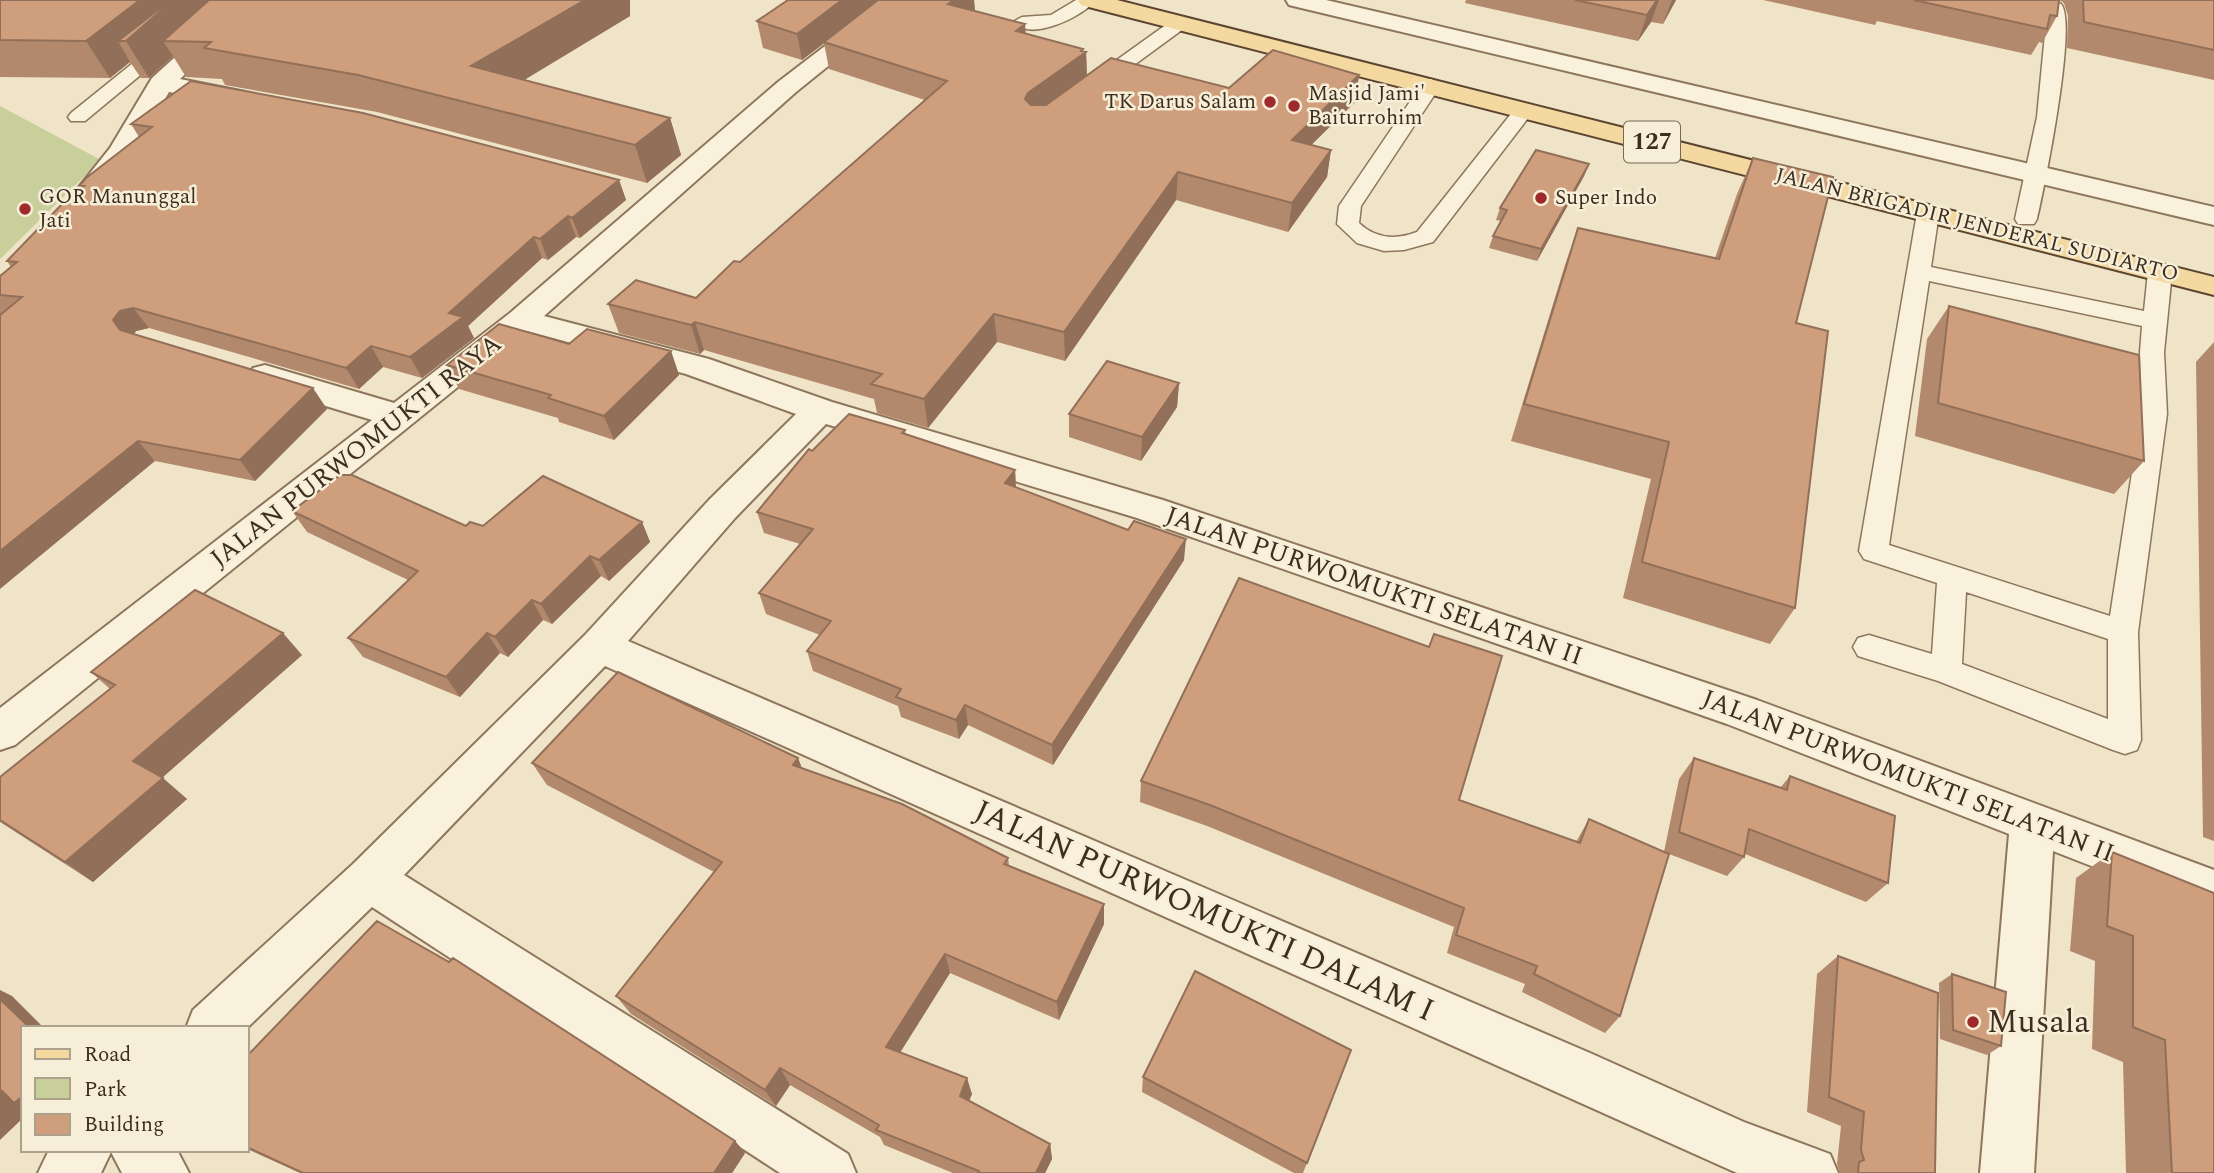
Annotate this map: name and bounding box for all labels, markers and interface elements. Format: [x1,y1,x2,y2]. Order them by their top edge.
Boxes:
place label: Masjid Jami' Baiturrohim [1308,78,1425,134]
place label: TK Darus Salam [1104,86,1256,118]
marker: TK Darus Salam [1262,94,1278,110]
marker: Masjid Jami' Baiturrohim [1286,98,1302,114]
road number: 127 [1624,122,1680,162]
street label: JALAN BRIGADIR JENDERAL SUDIARTO [1772,159,2182,291]
place label: GOR Manunggal Jati [39,181,196,237]
place label: Super Indo [1555,182,1657,214]
marker: Super Indo [1533,190,1549,206]
marker: GOR Manunggal Jati [17,201,33,217]
street label: JALAN PURWOMUKTI RAYA [202,324,510,578]
street label: JALAN PURWOMUKTI SELATAN II [1160,496,1588,676]
street label: JALAN PURWOMUKTI SELATAN II [1696,679,2120,873]
street label: JALAN PURWOMUKTI DALAM I [966,787,1442,1035]
place label: Musala [1987,998,2090,1047]
marker: Musala [1965,1014,1981,1030]
legend [21,1026,248,1152]
text: Road [84,1039,131,1071]
text: Park [84,1074,128,1106]
text: Building [84,1109,164,1141]

